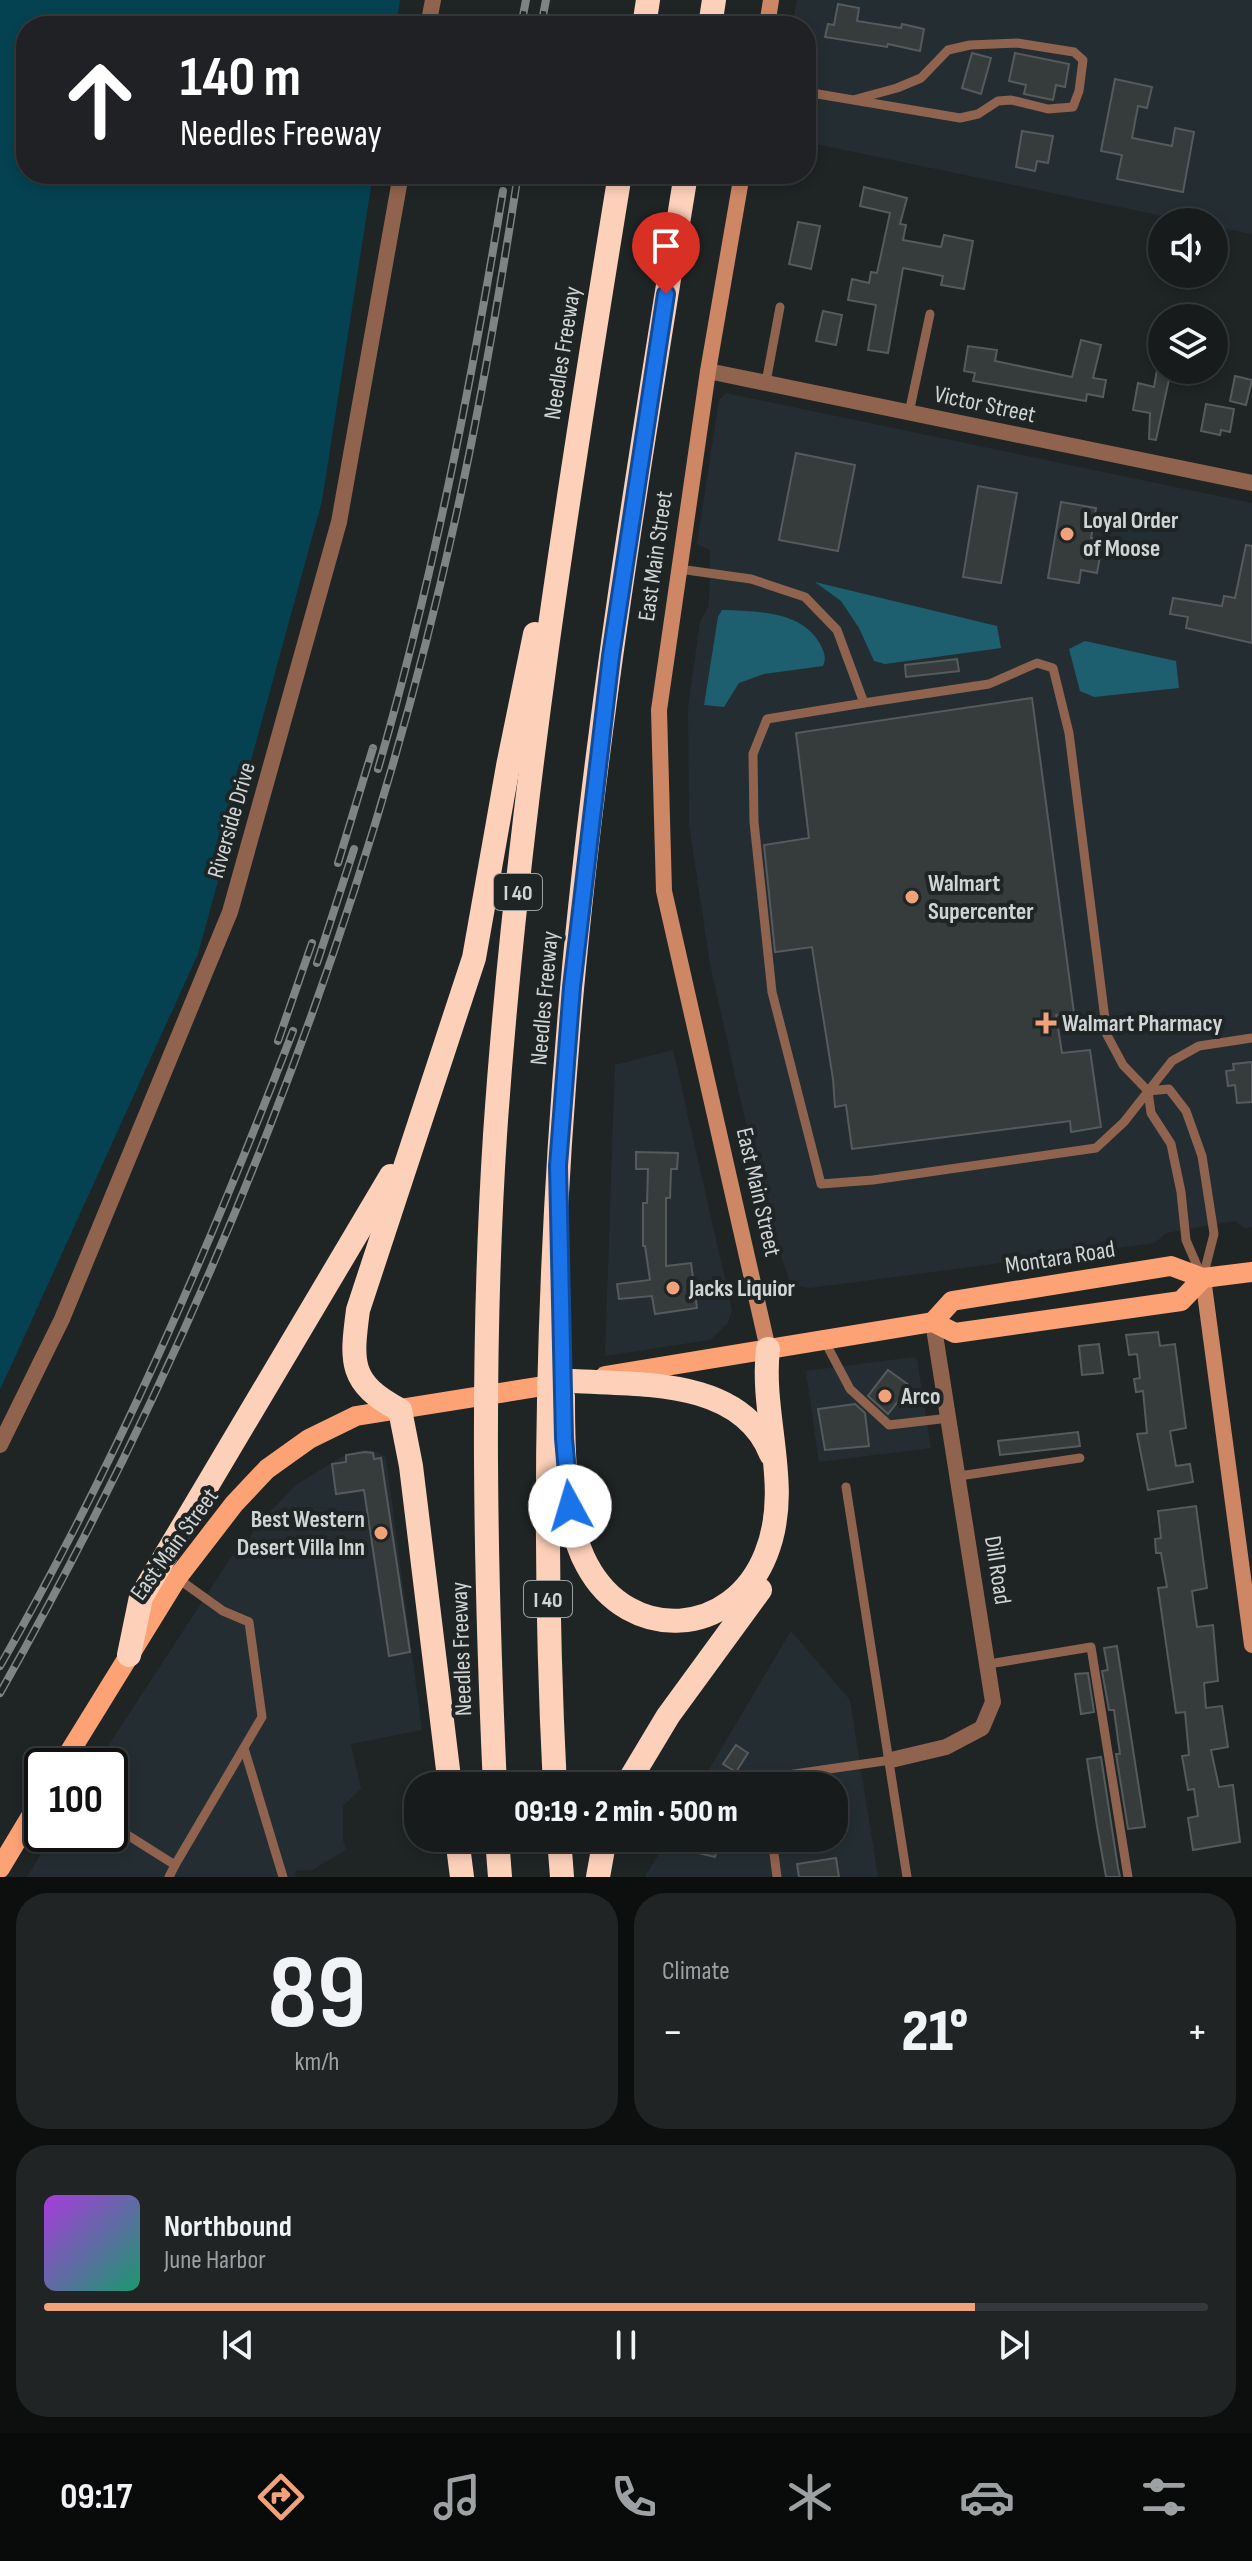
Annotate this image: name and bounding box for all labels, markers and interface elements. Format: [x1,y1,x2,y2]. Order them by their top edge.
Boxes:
text: 140 m [180,45,301,112]
icon: ahead [48,48,152,152]
text: Needles Freeway [180,113,382,156]
map controls [1148,208,1228,384]
button: sound [1148,208,1228,288]
pin [632,212,700,294]
icon: arrive [644,224,688,268]
street label: Needles Freeway [538,284,587,422]
button: layers [1148,304,1228,384]
street label: Victor Street [931,380,1038,429]
street label: East Main Street [632,489,679,623]
place label: Loyal Order of Moose [1083,506,1179,563]
marker: Loyal Order of Moose [1058,525,1076,543]
street label: Riverside Drive [201,759,262,881]
place label: Walmart Supercenter [928,869,1034,926]
road number: I 40 [494,874,542,910]
marker: Walmart Supercenter [903,888,921,906]
street label: Needles Freeway [524,930,565,1066]
place label: Walmart Pharmacy [1062,1009,1222,1038]
marker: Walmart Pharmacy [1037,1014,1055,1032]
street label: East Main Street [730,1125,787,1259]
street label: Montara Road [1003,1235,1117,1280]
place label: Jacks Liquior [688,1274,796,1303]
marker: Jacks Liquior [664,1279,682,1297]
place label: Arco [900,1382,940,1411]
marker: Arco [876,1387,894,1405]
position arrow [528,1464,612,1548]
street label: East Main Street [124,1483,225,1606]
place label: Best Western Desert Villa Inn [237,1505,365,1562]
marker: Best Western Desert Villa Inn [372,1524,390,1542]
street label: Dill Road [978,1534,1017,1606]
street label: Needles Freeway [445,1581,478,1717]
road number: I 40 [524,1581,572,1617]
speed limit sign: 100 [24,1748,128,1852]
text: 09:19 · 2 min · 500 m [514,1794,738,1830]
text: 89 [268,1932,366,2057]
text: Climate [662,1956,730,1987]
text: 21° [902,1996,968,2068]
text: − [662,2006,684,2059]
text: + [1186,2006,1208,2059]
text: km/h [295,2047,339,2078]
text: Northbound [164,2209,292,2245]
text: June Harbor [164,2245,266,2276]
icon: previous [216,2323,260,2367]
icon: pause [604,2323,648,2367]
icon: next [992,2323,1036,2367]
icon: directions [253,2469,309,2525]
icon: music [429,2469,485,2525]
icon: phone [606,2469,662,2525]
icon: climate [782,2469,838,2525]
icon: car [959,2469,1015,2525]
icon: filters [1136,2469,1192,2525]
text: 09:17 [60,2476,132,2519]

